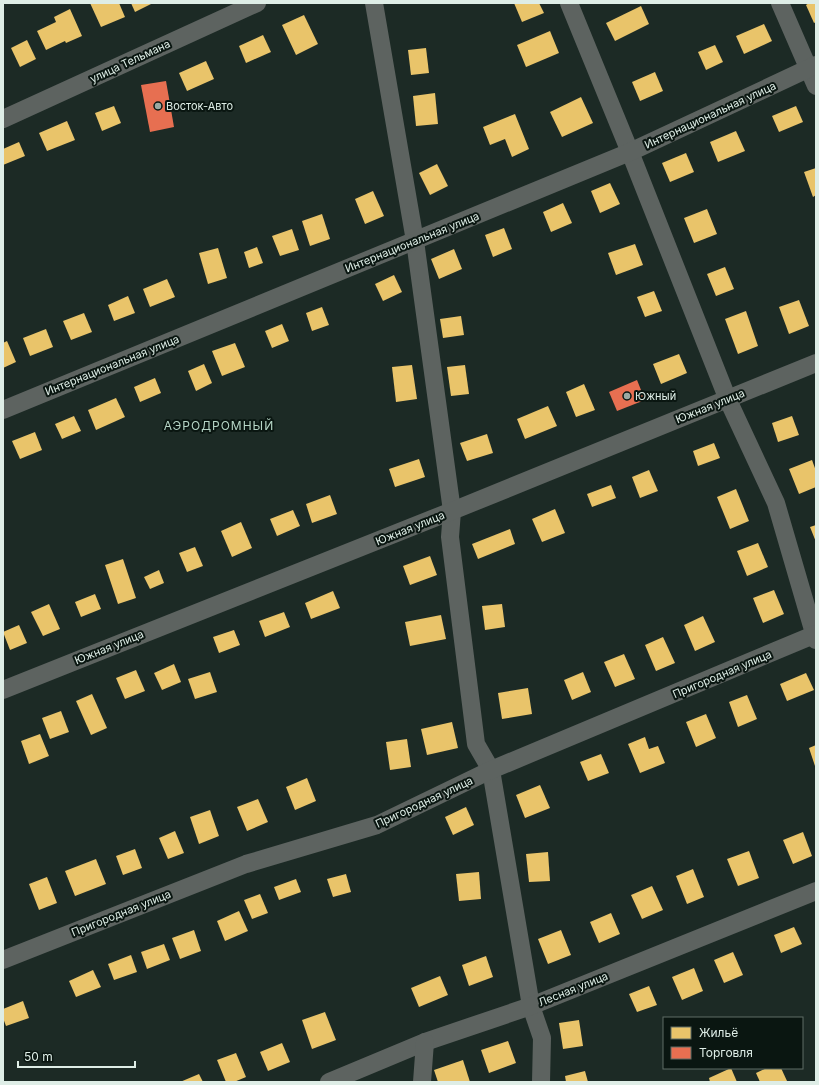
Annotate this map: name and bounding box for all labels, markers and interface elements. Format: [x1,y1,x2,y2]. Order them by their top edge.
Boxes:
street label: улица Тельмана [88,36,172,86]
street label: Интернациональная улица [642,78,778,152]
place label: Восток-Авто [166,99,234,113]
marker: Восток-Авто [153,101,163,111]
street label: Интернациональная улица [343,209,481,275]
street label: Интернациональная улица [43,332,181,398]
street label: Южная улица [673,386,747,426]
place label: Южный [635,389,676,403]
marker: Южный [622,391,632,401]
district label: АЭРОДРОМНЫЙ [164,418,274,433]
street label: Южная улица [373,508,447,548]
street label: Южная улица [72,627,146,667]
street label: Пригородная улица [670,647,774,701]
street label: Пригородная улица [373,773,475,831]
street label: Пригородная улица [69,887,173,939]
street label: Лесная улица [536,969,610,1009]
legend [663,1017,803,1069]
text: Жильё [699,1025,738,1040]
scale bar [18,1043,135,1069]
text: Торговля [699,1045,753,1060]
text: 50 m [24,1049,53,1064]

